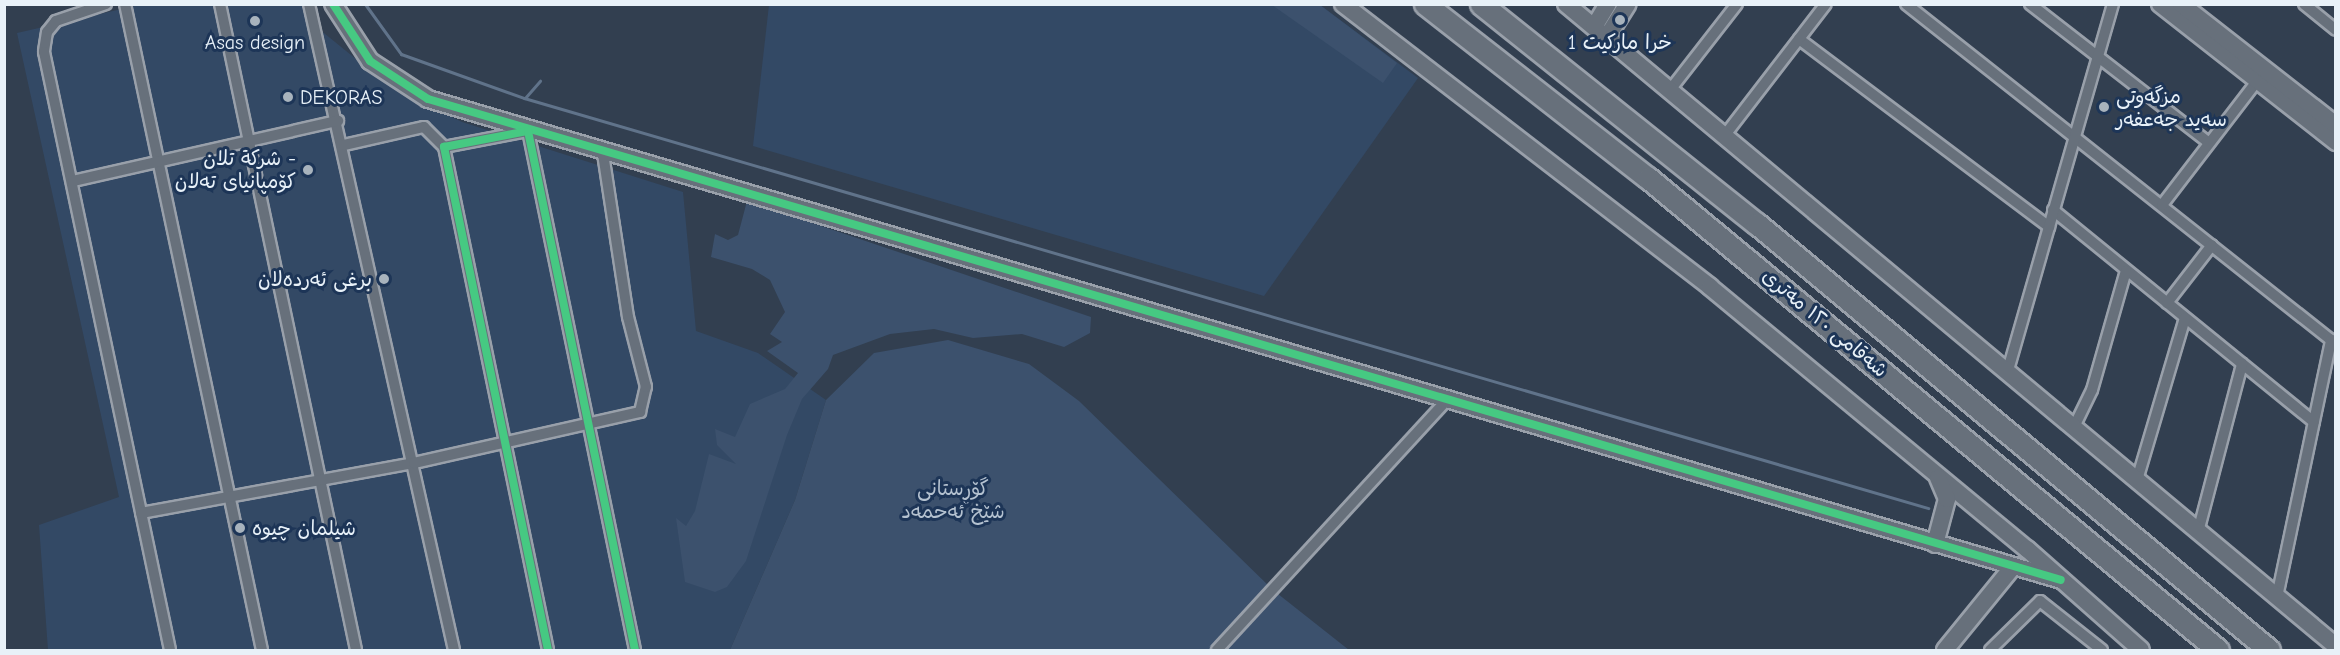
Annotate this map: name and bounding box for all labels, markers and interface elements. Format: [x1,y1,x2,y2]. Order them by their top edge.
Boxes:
marker: خرا ماركيت 1 [1613,13,1627,27]
marker: Asas design [248,14,262,28]
place label: Asas design [205,30,305,54]
place label: خرا ماركيت 1 [1568,30,1672,54]
place label: مزگەوتی سەید جەعفەر [2116,84,2227,131]
place label: DEKORAS [300,85,382,109]
marker: DEKORAS [281,90,295,104]
marker: مزگەوتی سەید جەعفەر [2097,100,2111,114]
place label: شركة تلان - کۆمپانیای تەلان [175,146,296,193]
marker: شركة تلان - کۆمپانیای تەلان [301,163,315,177]
street label: شەقامی ١٢٠ مەتری [1757,264,1893,382]
place label: برغی ئەردەلان [258,267,372,291]
marker: برغی ئەردەلان [377,272,391,286]
park label: گۆڕستانی شێخ ئەحمەد [901,476,1005,523]
place label: شيلمان چیوه [252,516,356,540]
marker: شيلمان چیوه [233,521,247,535]

